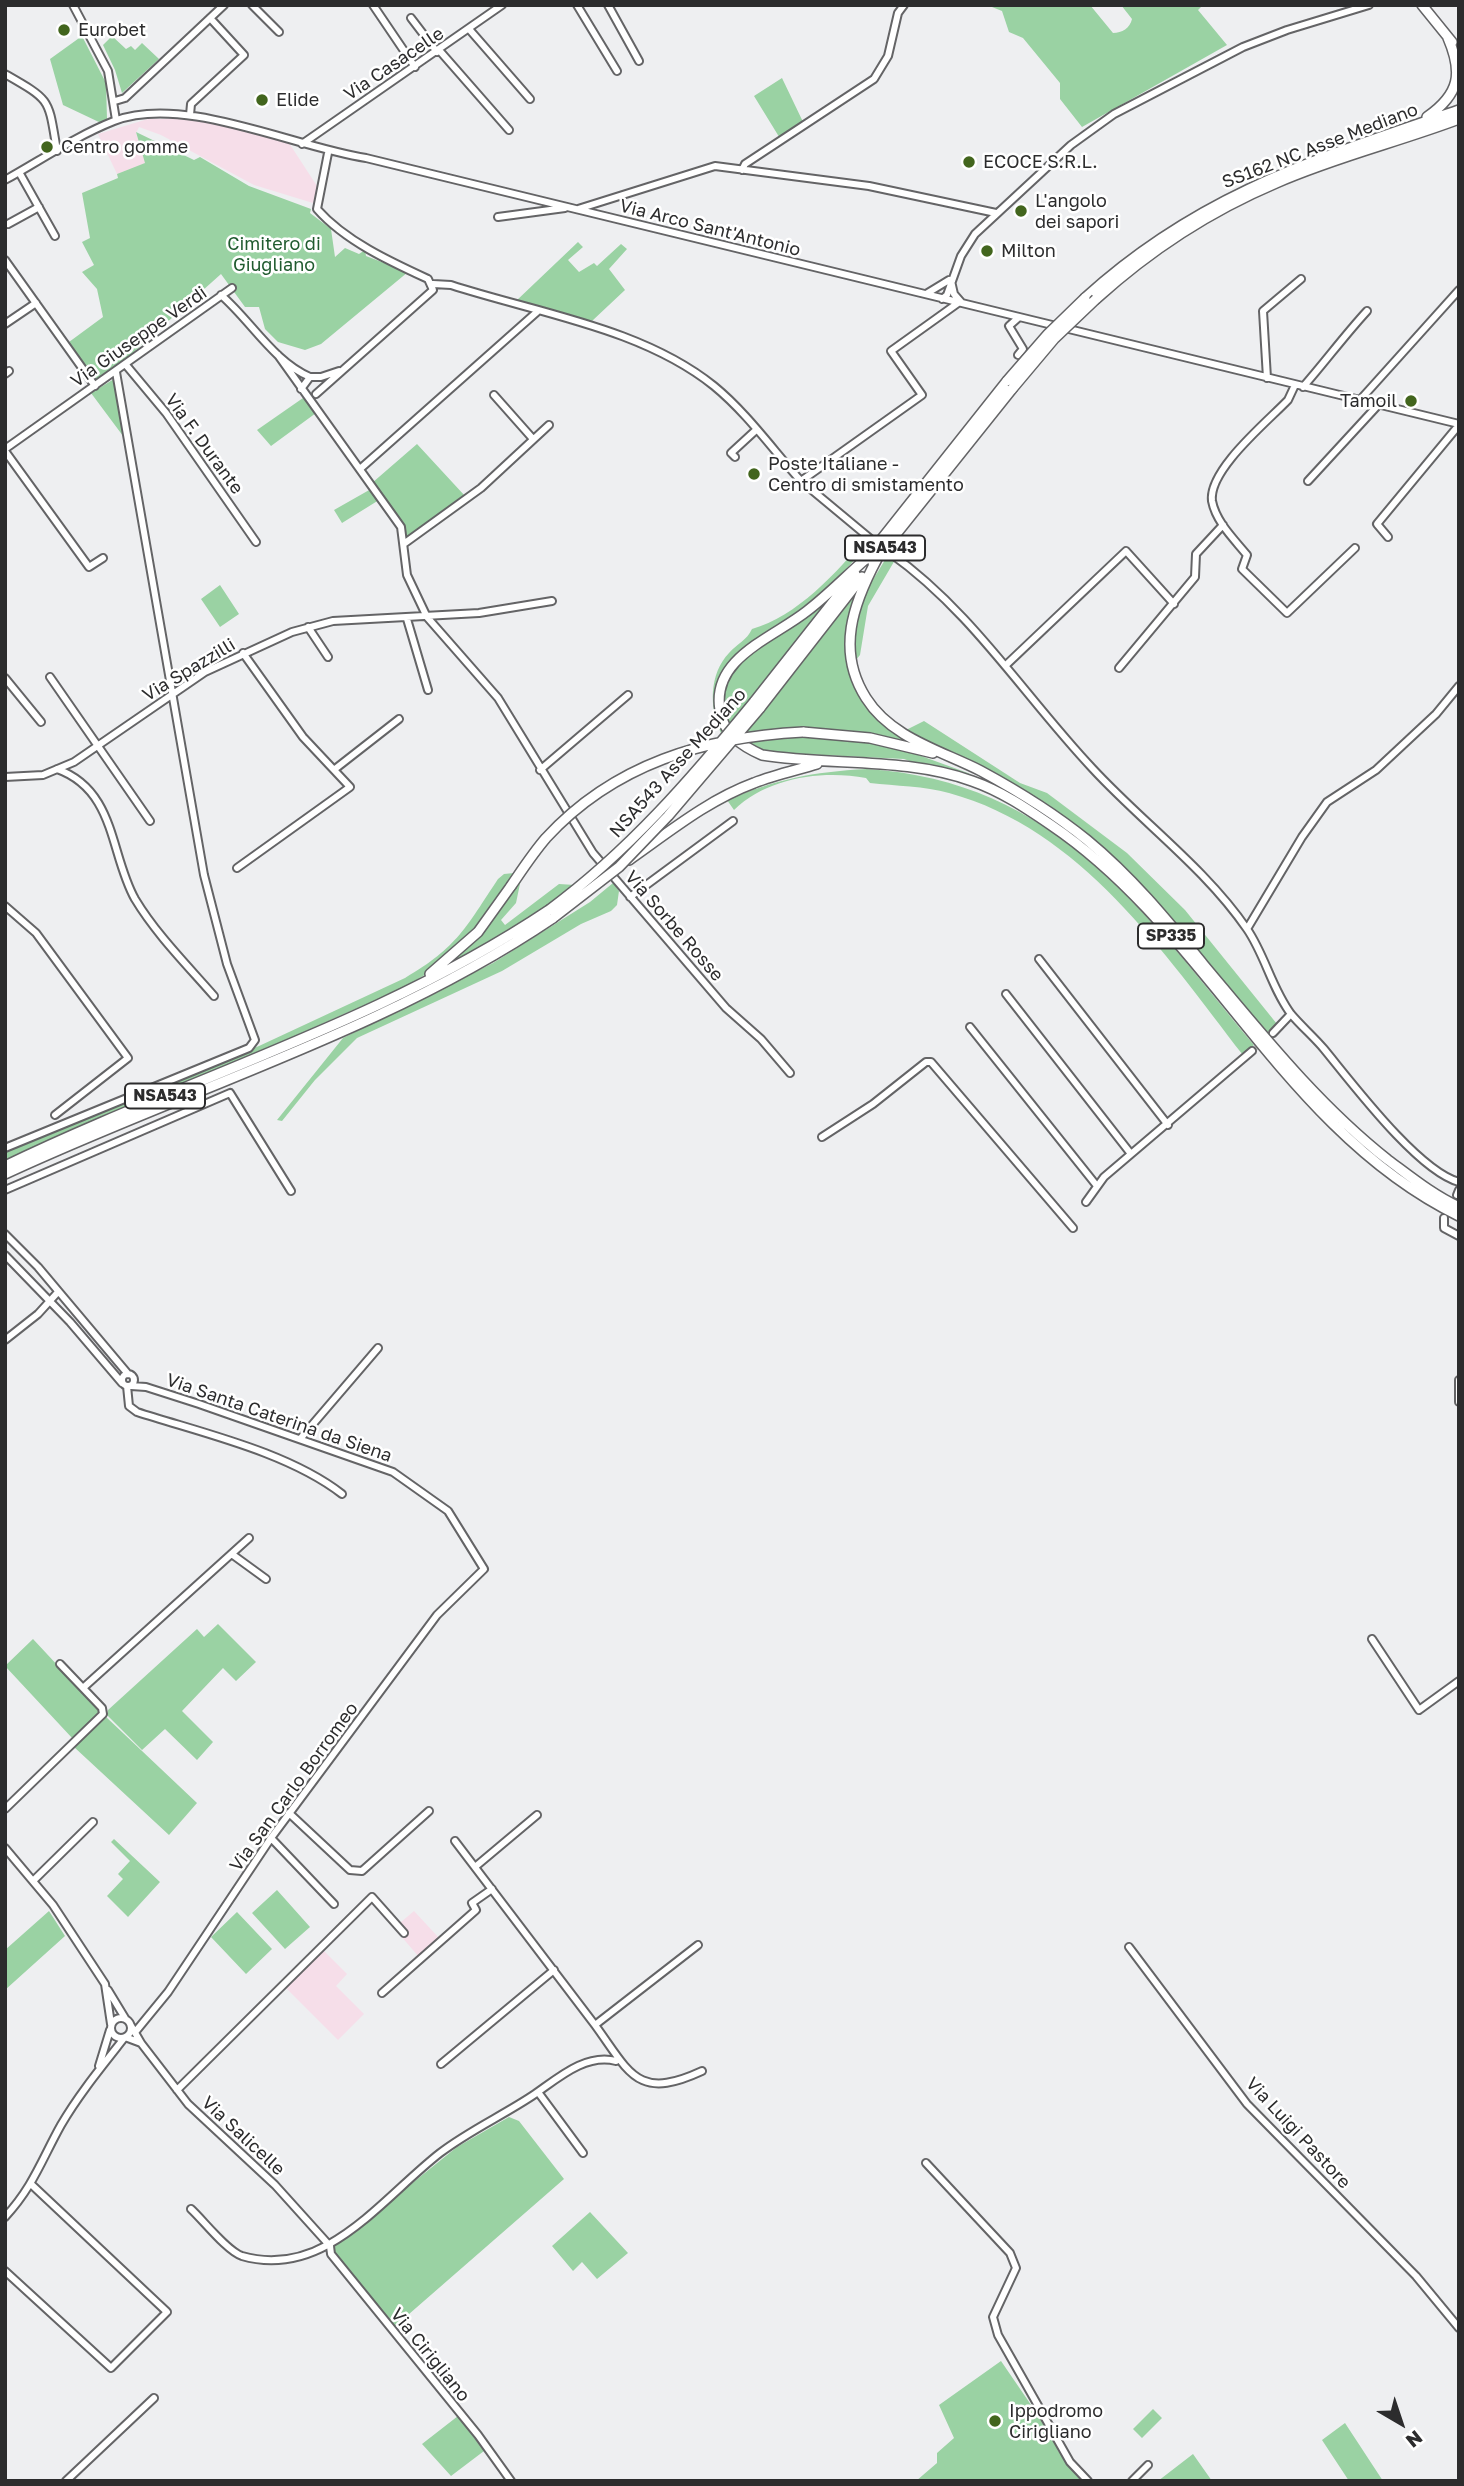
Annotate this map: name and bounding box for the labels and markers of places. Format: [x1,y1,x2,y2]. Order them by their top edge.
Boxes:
place label: Eurobet [78,19,146,41]
marker: Eurobet [56,22,72,38]
place label: Elide [276,89,319,111]
marker: Elide [254,92,270,108]
place label: Centro gomme [61,136,188,158]
marker: Centro gomme [39,139,55,155]
place label: ECOCE S.R.L. [983,151,1098,173]
marker: ECOCE S.R.L. [961,154,977,170]
place label: L'angolo dei sapori [1035,190,1119,232]
marker: L'angolo dei sapori [1013,203,1029,219]
place label: Milton [1001,240,1056,262]
marker: Milton [979,243,995,259]
place label: Tamoil [1340,390,1397,412]
marker: Tamoil [1403,393,1419,409]
place label: Poste Italiane - Centro di smistamento [768,453,964,496]
marker: Poste Italiane - Centro di smistamento [746,466,762,482]
place label: Ippodromo Cirigliano [1009,2400,1103,2442]
marker: Ippodromo Cirigliano [987,2413,1003,2429]

